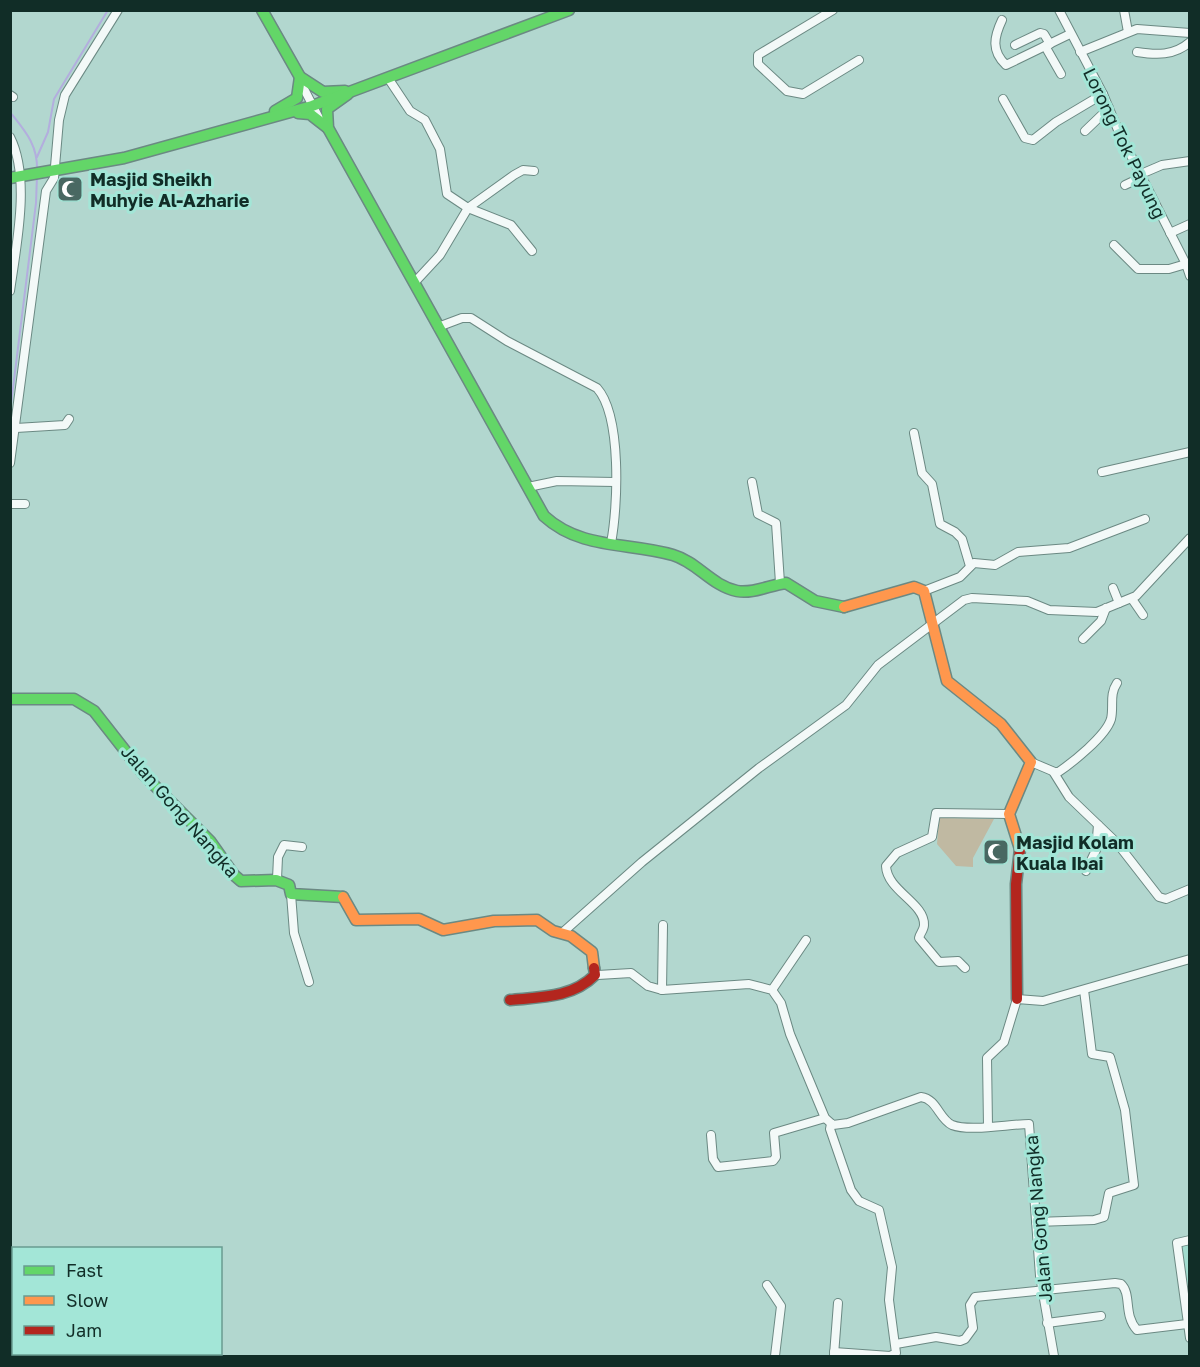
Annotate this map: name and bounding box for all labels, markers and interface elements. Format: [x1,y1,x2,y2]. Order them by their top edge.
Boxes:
street label: Lorong Tok Payung [1079,64,1171,222]
place label: Masjid Sheikh Muhyie Al-Azharie [90,168,250,211]
mosque icon: Masjid Sheikh Muhyie Al-Azharie [55,174,85,204]
street label: Jalan Gong Nangka [117,740,243,882]
place label: Masjid Kolam Kuala Ibai [1016,831,1134,874]
mosque icon: Masjid Kolam Kuala Ibai [981,837,1011,867]
street label: Jalan Gong Nangka [1020,1134,1056,1304]
legend [12,1247,222,1355]
text: Fast [66,1259,103,1281]
text: Slow [66,1289,109,1311]
text: Jam [66,1319,102,1341]

